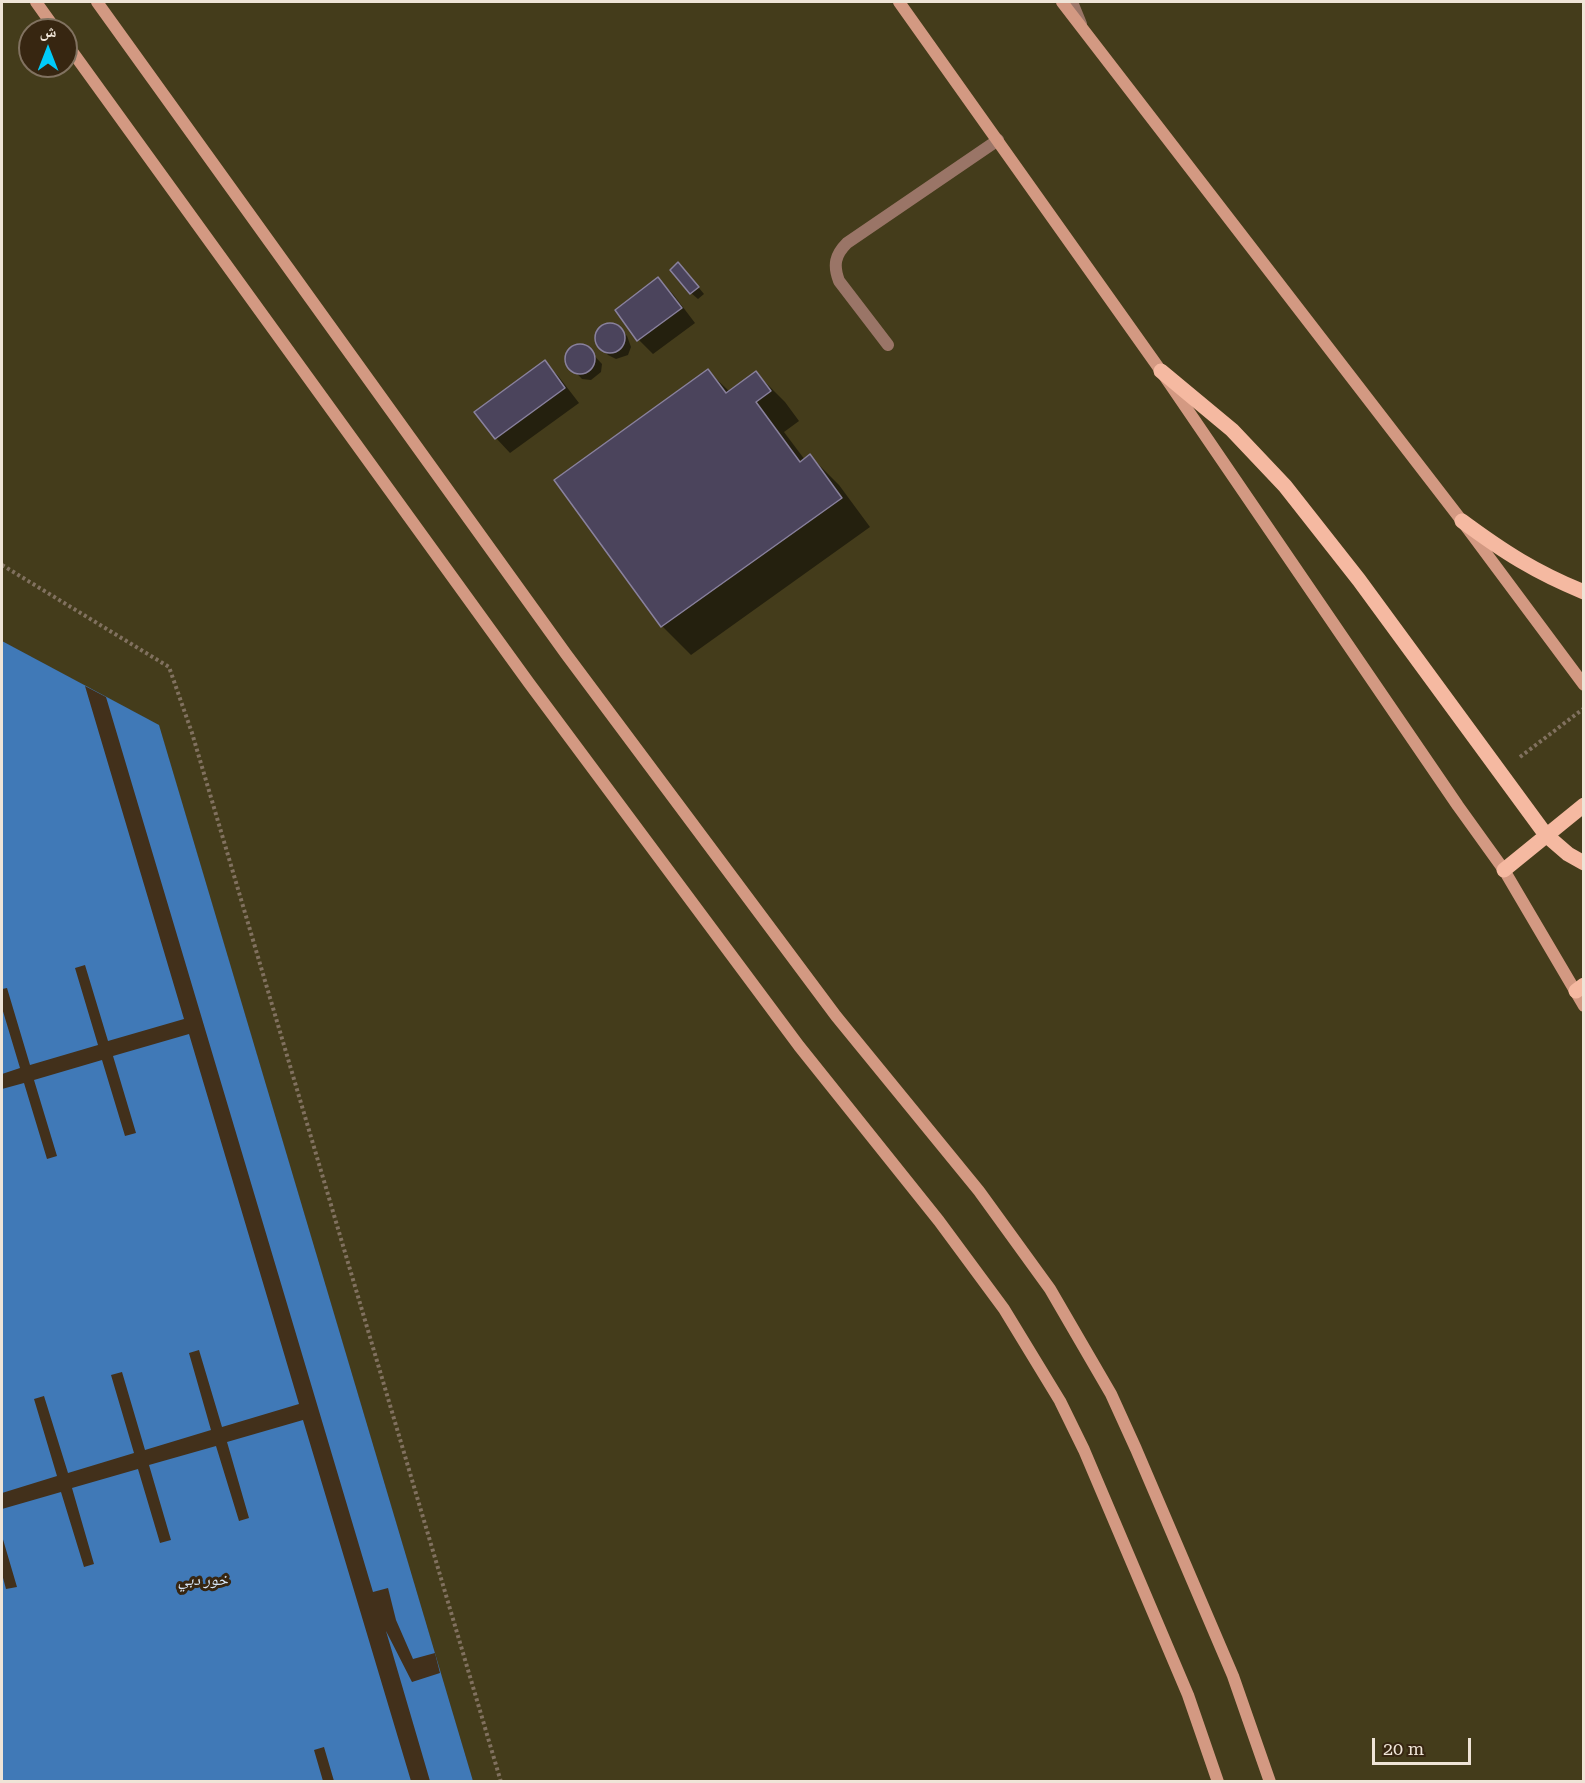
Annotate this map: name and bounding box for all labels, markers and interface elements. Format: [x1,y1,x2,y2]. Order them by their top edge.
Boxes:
north arrow [18,18,78,78]
text: ش [40,22,56,41]
water label: خور دبي [178,1570,228,1590]
scale bar [1375,1726,1474,1764]
text: 20 m [1383,1738,1424,1759]

